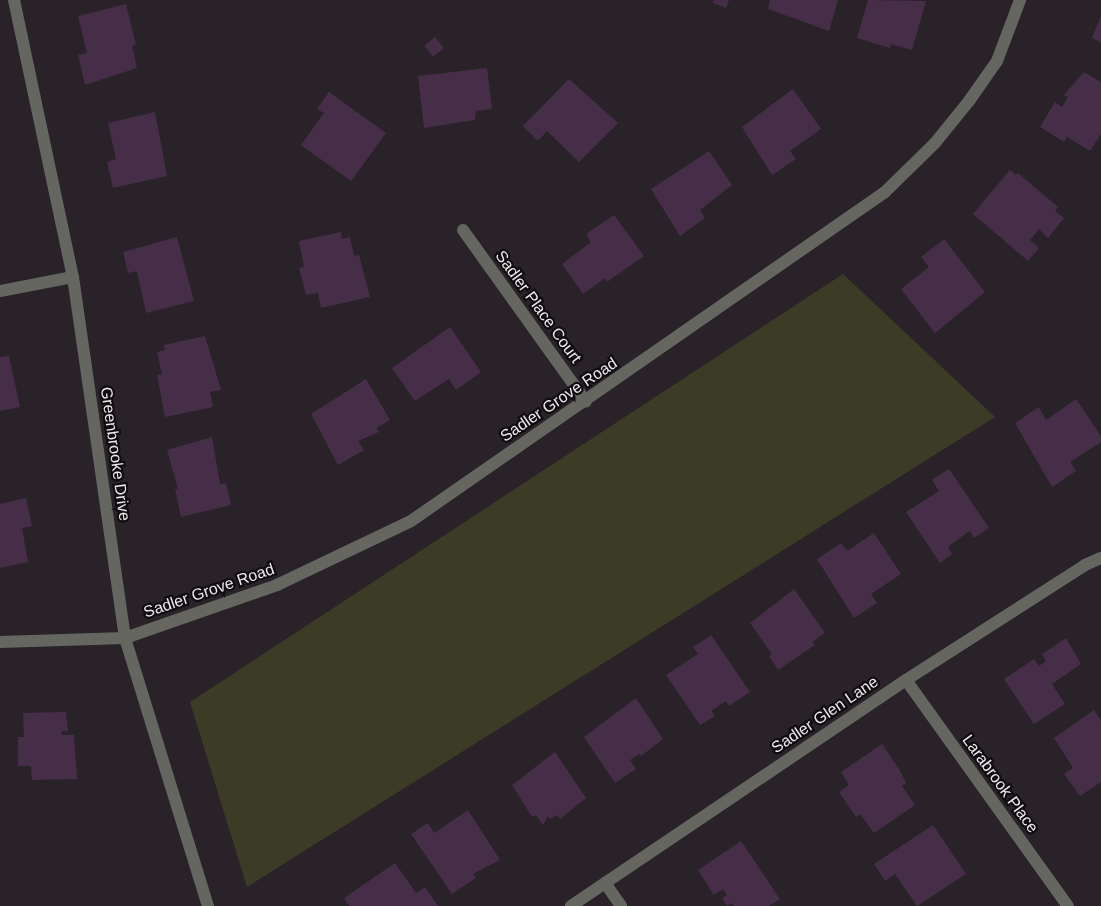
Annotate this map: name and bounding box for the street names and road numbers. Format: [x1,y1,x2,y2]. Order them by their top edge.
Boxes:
street label: Sadler Place Court [491,247,585,367]
street label: Sadler Grove Road [497,354,621,446]
street label: Greenbrooke Drive [96,386,134,522]
street label: Sadler Grove Road [141,560,277,622]
street label: Sadler Glen Lane [768,672,882,758]
street label: Larabrook Place [958,731,1042,837]

